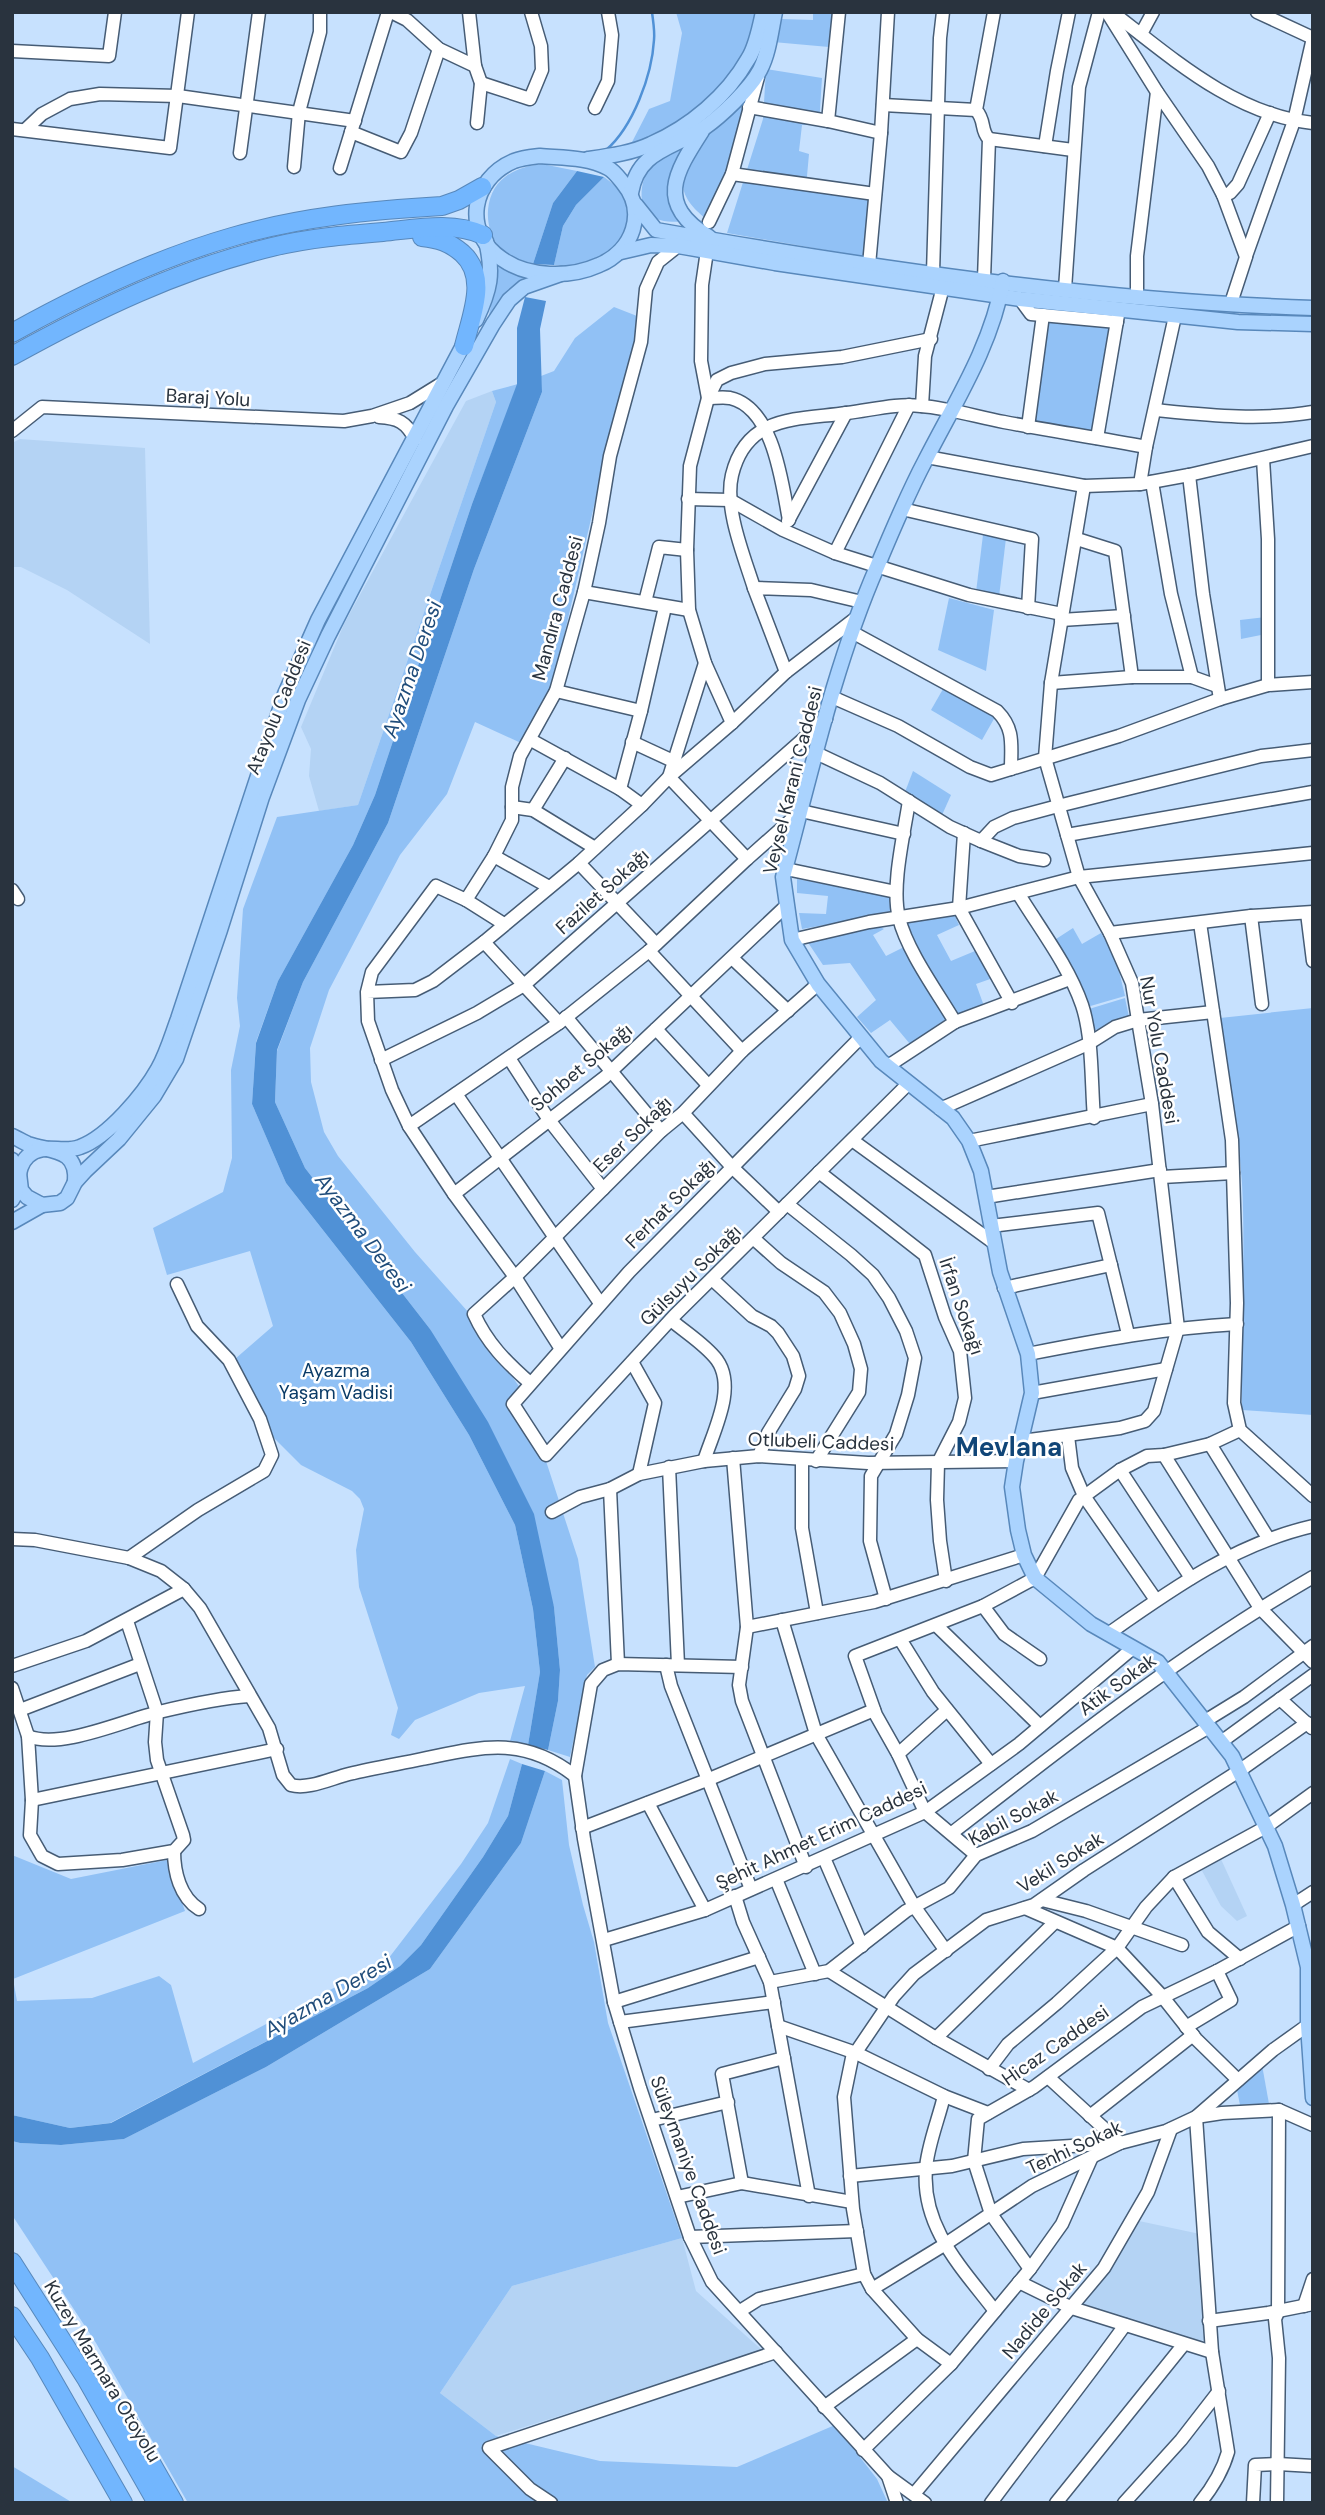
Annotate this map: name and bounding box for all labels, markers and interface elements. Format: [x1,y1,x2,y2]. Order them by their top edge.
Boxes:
street label: Baraj Yolu [165,383,251,412]
street label: Mandıra Caddesi [526,533,589,683]
water label: Ayazma Deresi [375,596,449,742]
street label: Atayolu Caddesi [240,636,317,778]
street label: Veysel Karani Caddesi [757,683,828,877]
street label: Fazilet Sokağı [550,843,654,940]
street label: Nur Yolu Caddesi [1134,974,1185,1126]
street label: Sohbet Sokağı [525,1018,637,1117]
street label: Eser Sokağı [588,1091,677,1178]
street label: Ferhat Sokağı [620,1153,721,1254]
water label: Ayazma Deresi [308,1167,418,1299]
street label: Gülsuyu Sokağı [634,1219,746,1331]
street label: İrfan Sokağı [933,1254,990,1358]
park label: Ayazma Yaşam Vadisi [279,1358,393,1405]
street label: Otlubeli Caddesi [747,1426,895,1457]
district label: Mevlana [956,1430,1062,1464]
street label: Atik Sokak [1073,1648,1161,1721]
street label: Şehit Ahmet Erim Caddesi [712,1775,931,1895]
street label: Kabil Sokak [964,1783,1063,1852]
street label: Vekil Sokak [1012,1826,1109,1899]
water label: Ayazma Deresi [258,1948,398,2044]
street label: Hicaz Caddesi [997,1999,1114,2092]
street label: Süleymaniye Caddesi [645,2073,732,2258]
street label: Tenhi Sokak [1022,2114,1126,2181]
street label: Nadide Sokak [996,2256,1093,2364]
street label: Kuzey Marmara Otoyolu [38,2276,167,2467]

